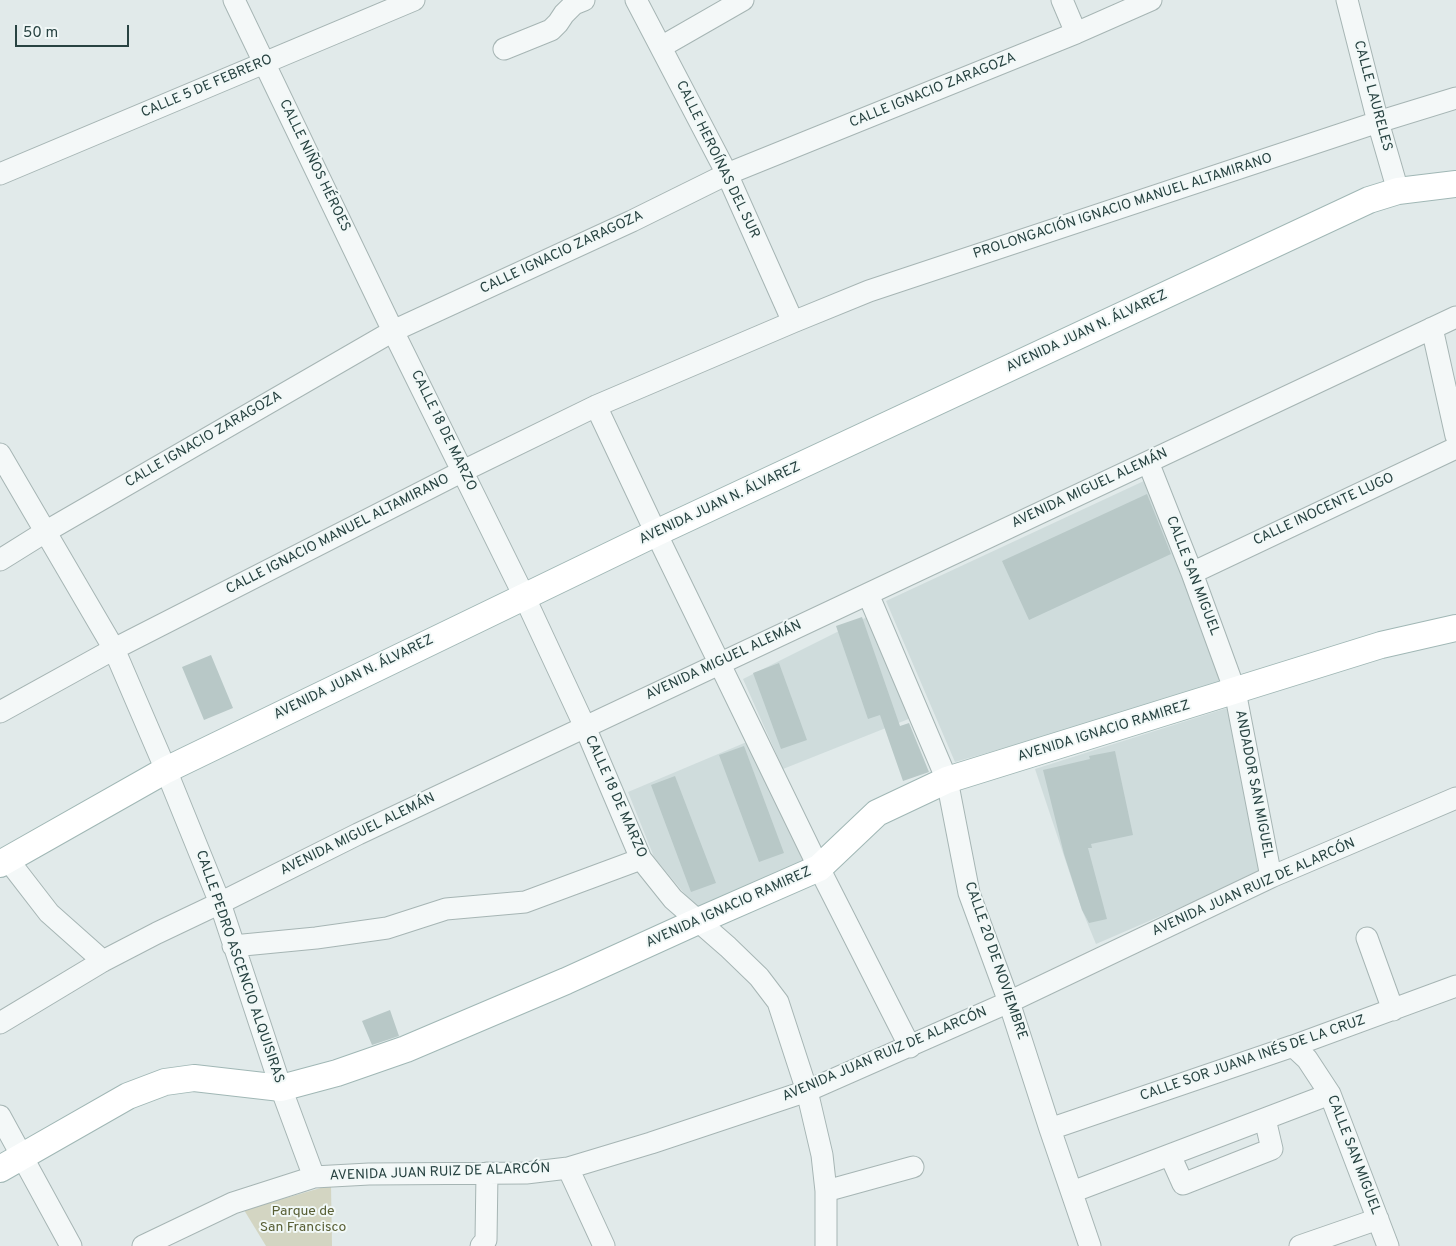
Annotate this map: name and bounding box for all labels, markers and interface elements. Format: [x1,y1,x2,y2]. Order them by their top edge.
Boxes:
scale bar [18,15,131,47]
text: 50 m [23,24,58,43]
street label: CALLE LAURELES [1349,39,1395,153]
street label: CALLE IGNACIO ZARAGOZA [847,50,1019,132]
street label: CALLE 5 DE FEBRERO [139,52,275,122]
street label: CALLE HEROÍNAS DEL SUR [671,78,763,242]
street label: CALLE NIÑOS HÉROES [275,97,353,235]
street label: PROLONGACIÓN IGNACIO MANUEL ALTAMIRANO [971,151,1275,263]
street label: CALLE IGNACIO ZARAGOZA [478,208,646,298]
street label: AVENIDA JUAN N. ÁLVAREZ [1004,287,1170,377]
street label: CALLE 18 DE MARZO [406,368,480,494]
street label: CALLE IGNACIO ZARAGOZA [123,388,285,492]
street label: AVENIDA MIGUEL ALEMÁN [1009,445,1171,533]
street label: AVENIDA JUAN N. ÁLVAREZ [637,459,803,549]
street label: CALLE INOCENTE LUGO [1251,470,1397,550]
street label: CALLE IGNACIO MANUEL ALTAMIRANO [224,471,452,599]
street label: CALLE SAN MIGUEL [1162,514,1222,638]
street label: AVENIDA MIGUEL ALEMÁN [643,617,805,705]
street label: AVENIDA JUAN N. ÁLVAREZ [271,632,437,724]
street label: AVENIDA IGNACIO RAMIREZ [1016,698,1192,766]
street label: ANDADOR SAN MIGUEL [1230,709,1276,859]
street label: CALLE 18 DE MARZO [580,733,650,861]
street label: AVENIDA MIGUEL ALEMÁN [278,790,438,880]
street label: AVENIDA JUAN RUIZ DE ALARCÓN [1150,835,1358,941]
street label: CALLE PEDRO ASCENCIO ALQUISIRAS [191,848,287,1086]
street label: AVENIDA IGNACIO RAMIREZ [644,864,814,952]
street label: CALLE 20 DE NOVIEMBRE [960,880,1030,1042]
street label: AVENIDA JUAN RUIZ DE ALARCÓN [780,1004,990,1106]
street label: CALLE SOR JUANA INÉS DE LA CRUZ [1138,1012,1368,1106]
street label: CALLE SAN MIGUEL [1323,1093,1383,1217]
street label: AVENIDA JUAN RUIZ DE ALARCÓN [329,1161,551,1185]
park label: Parque de San Francisco [260,1204,346,1236]

